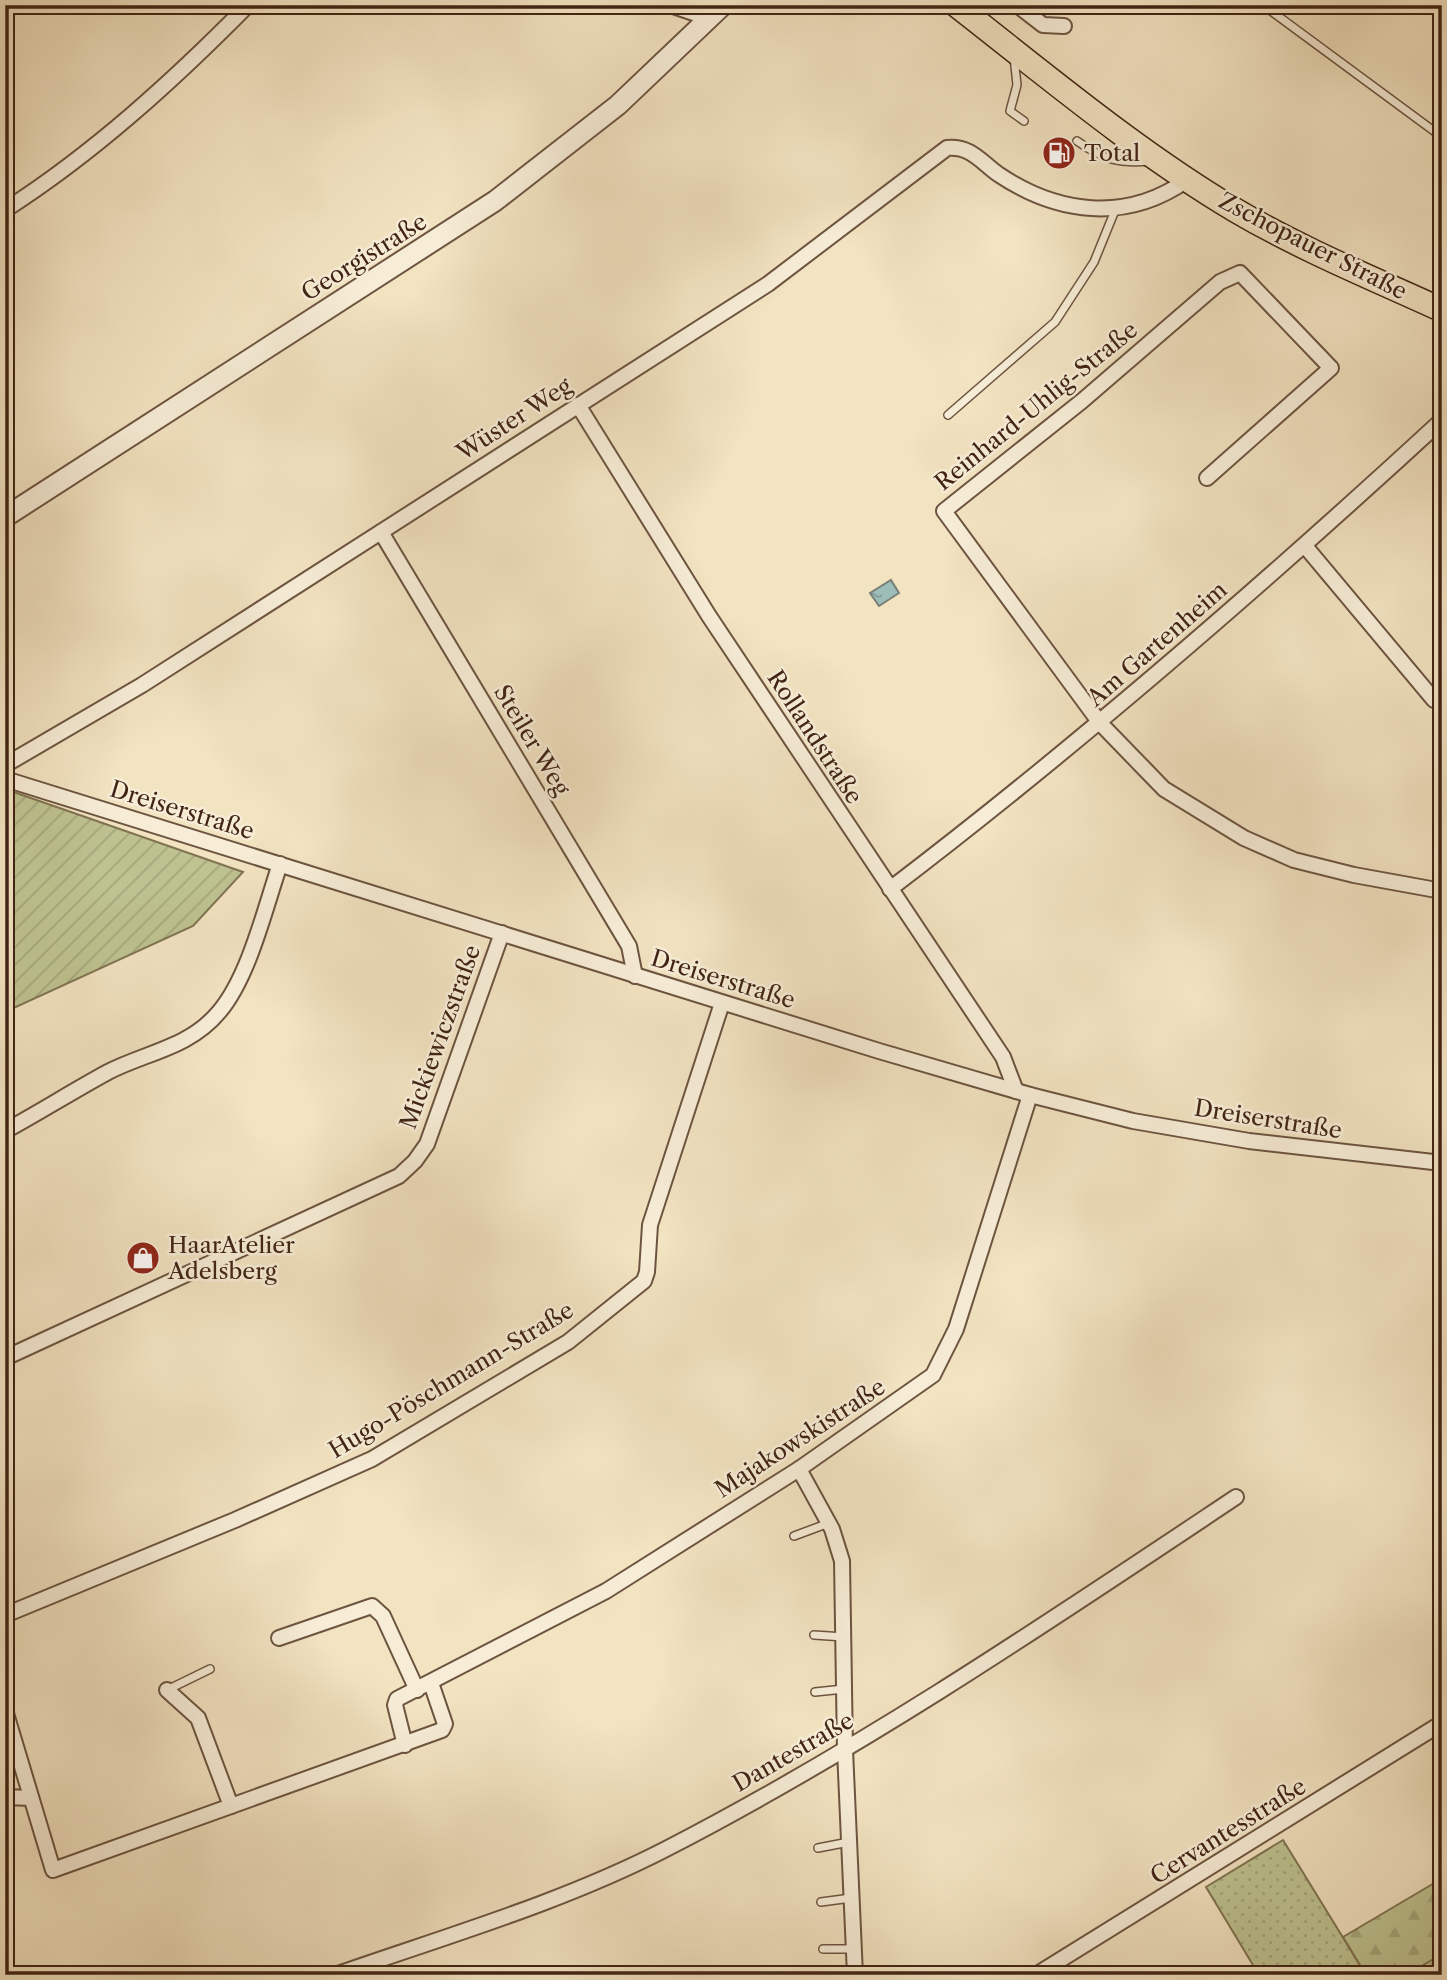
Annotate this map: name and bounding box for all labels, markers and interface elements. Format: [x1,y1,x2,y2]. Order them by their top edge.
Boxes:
fuel station icon: Total [1040,134,1078,172]
place label: Total [1084,139,1140,167]
street label: Zschopauer Straße [1214,186,1412,306]
street label: Georgistraße [296,207,432,307]
street label: Reinhard-Uhlig-Straße [929,316,1143,496]
street label: Wüster Weg [450,371,577,467]
street label: Am Gartenheim [1081,576,1233,713]
street label: Rollandstraße [761,665,869,809]
street label: Steiler Weg [488,680,576,801]
street label: Dreiserstraße [107,775,257,845]
street label: Mickiewiczstraße [394,941,486,1133]
street label: Dreiserstraße [648,944,798,1014]
street label: Dreiserstraße [1192,1094,1344,1144]
place label: HaarAtelier Adelsberg [167,1231,295,1285]
shop icon: HaarAtelier Adelsberg [124,1239,162,1277]
street label: Hugo-Pöschmann-Straße [324,1296,578,1464]
street label: Majakowskistraße [710,1373,890,1503]
street label: Dantestraße [728,1706,858,1798]
street label: Cervantesstraße [1145,1772,1311,1890]

